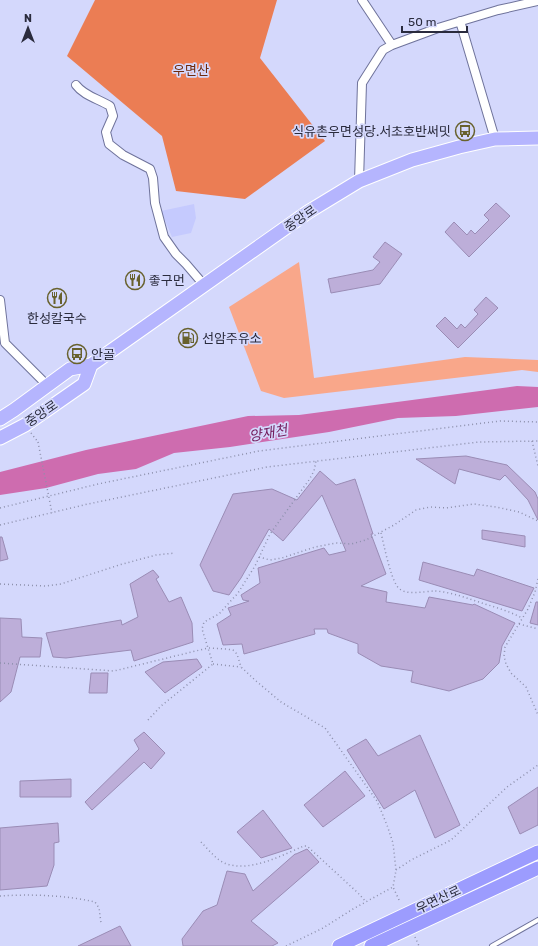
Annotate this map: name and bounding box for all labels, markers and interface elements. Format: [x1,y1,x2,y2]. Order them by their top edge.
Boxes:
north arrow [8,8,48,48]
scale bar [402,8,467,34]
text: N [24,12,32,25]
text: 50 m [408,15,436,29]
park label: 우면산 [173,63,209,78]
bus stop icon: 식유촌우면성당.서초호반써밋 [454,120,476,142]
place label: 식유촌우면성당.서초호반써밋 [292,124,451,139]
street label: 중앙로 [281,202,319,235]
restaurant icon: 좋구먼 [124,269,146,291]
place label: 좋구먼 [149,273,185,288]
restaurant icon: 한성칼국수 [46,287,68,309]
place label: 한성칼국수 [27,311,87,326]
fuel station icon: 선암주유소 [177,327,199,349]
place label: 선암주유소 [202,331,262,346]
bus stop icon: 안골 [66,343,88,365]
place label: 안골 [91,347,115,362]
street label: 중앙로 [22,397,60,430]
water label: 양재천 [248,422,290,445]
street label: 우면산로 [413,883,463,916]

